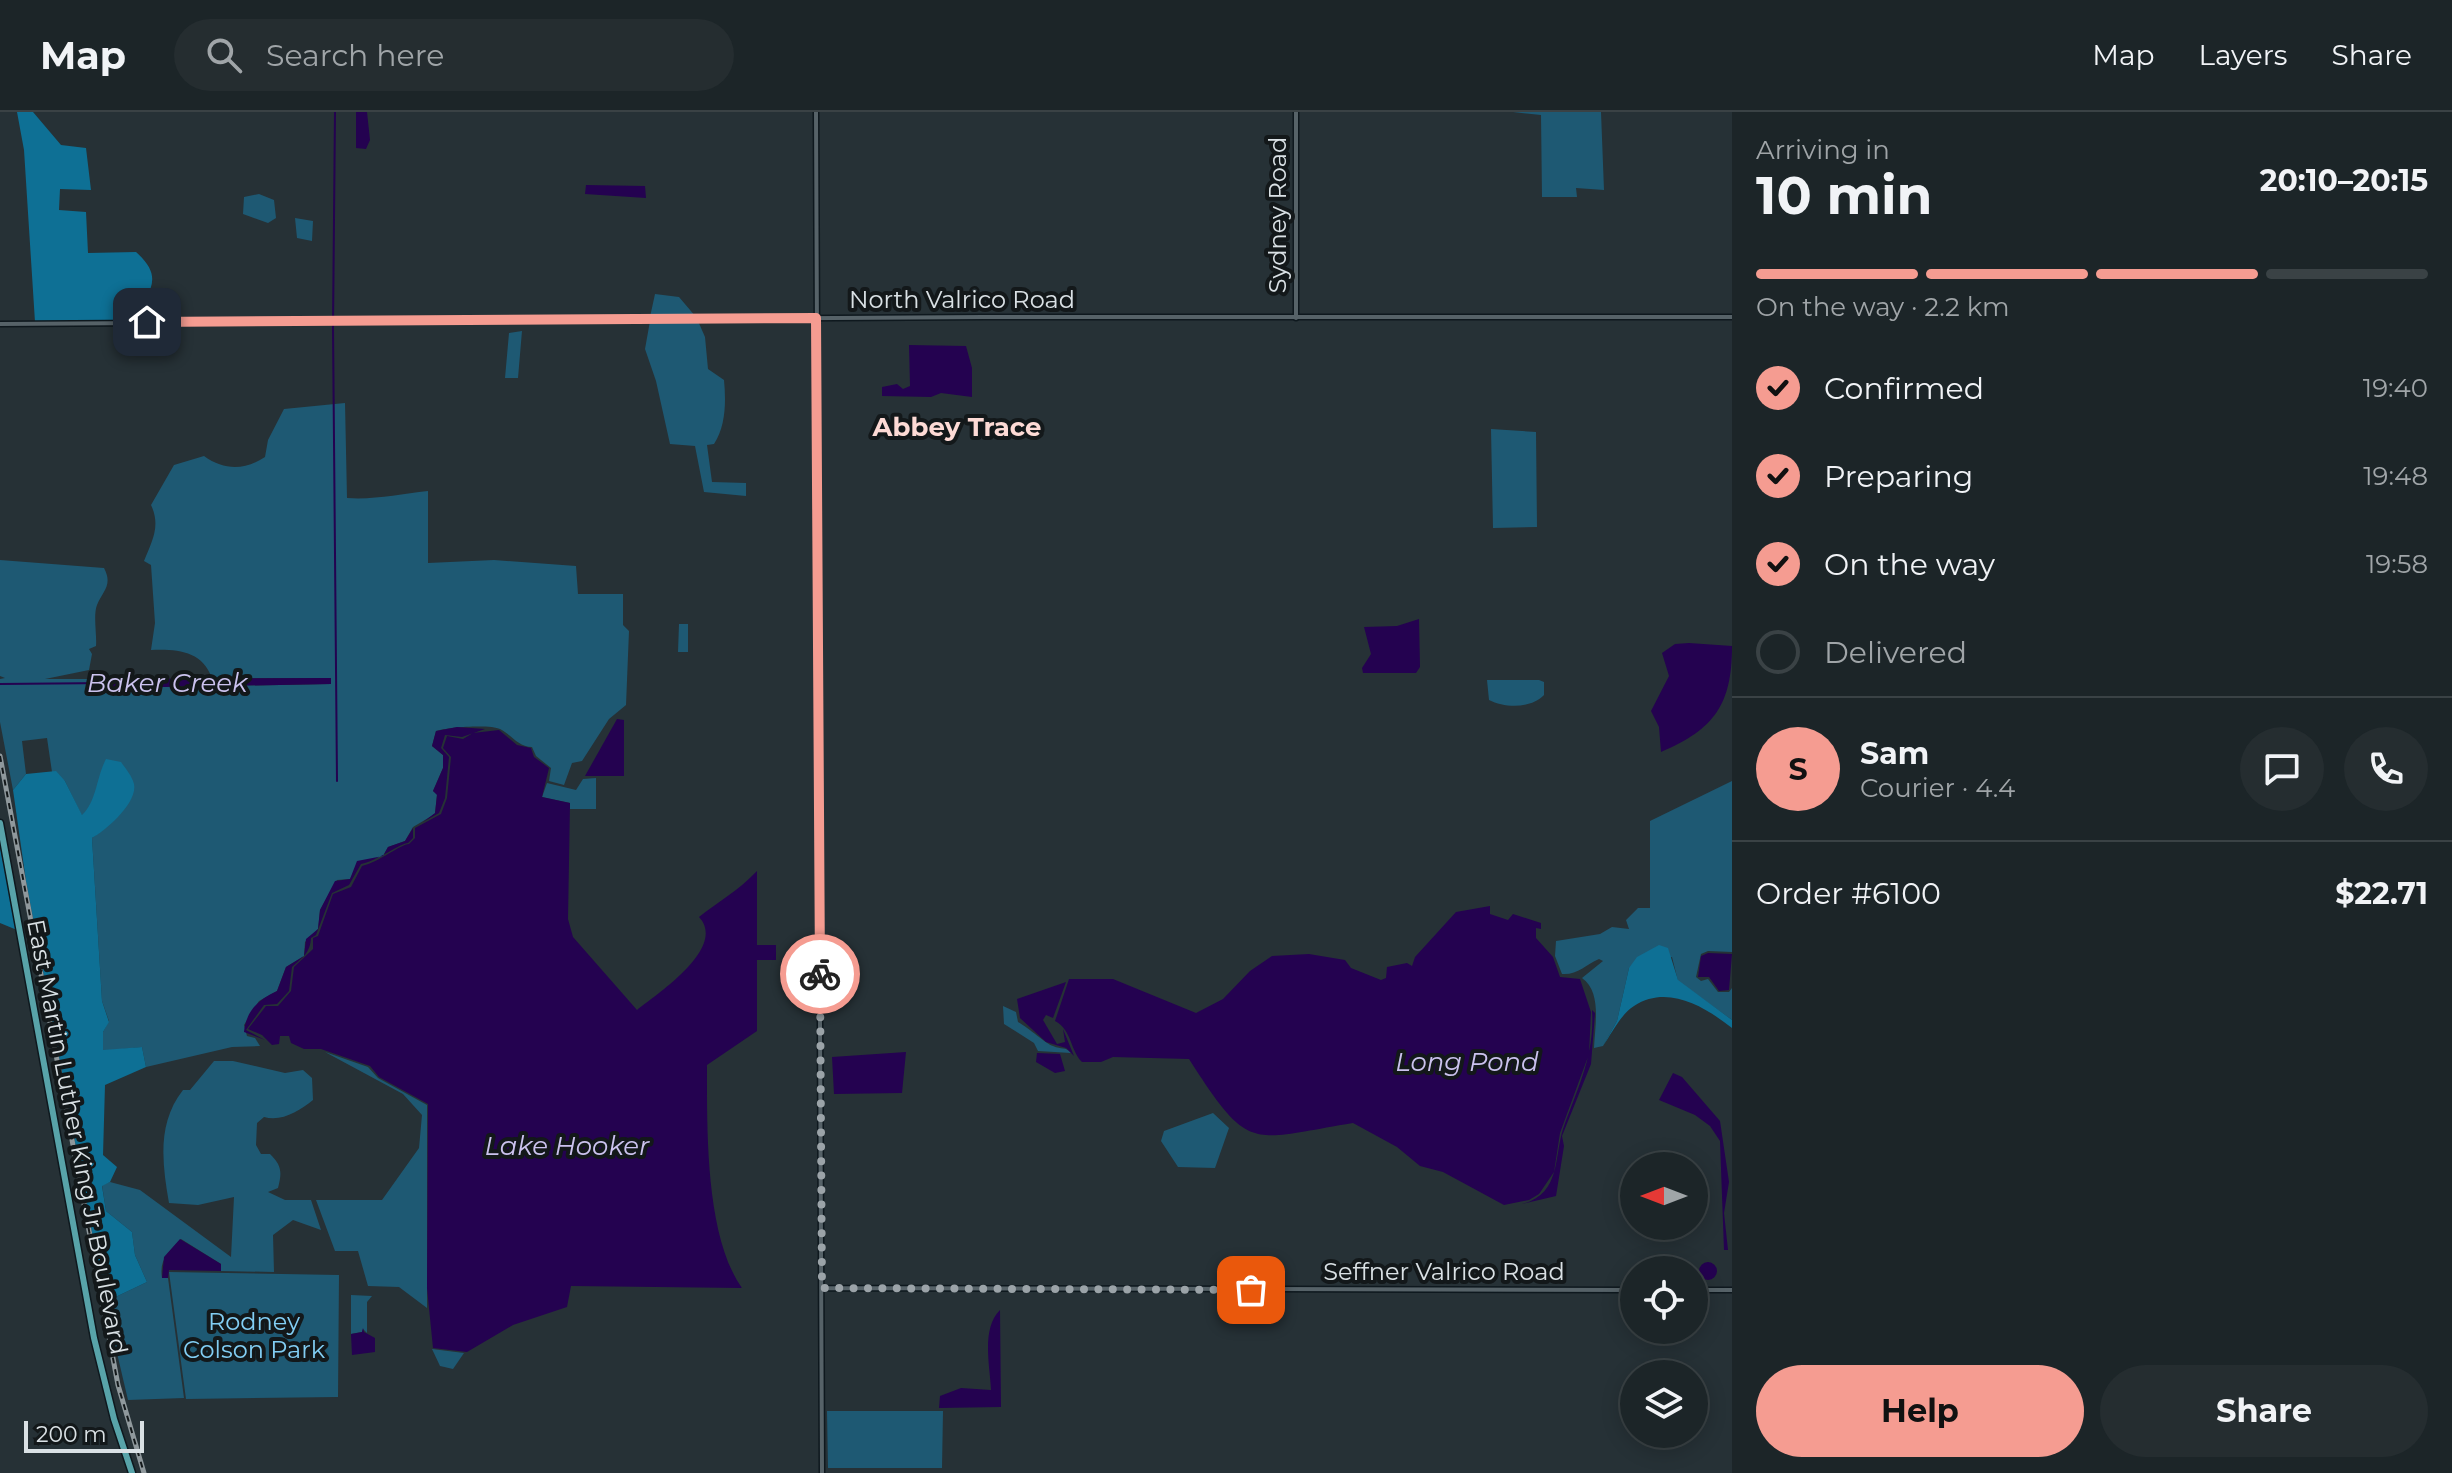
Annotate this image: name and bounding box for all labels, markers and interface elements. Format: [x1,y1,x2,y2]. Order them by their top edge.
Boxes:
search box [174,19,734,91]
text: Map [40,32,126,79]
icon: search [202,33,246,77]
text: Search here [266,37,444,74]
text: Map [2092,38,2155,72]
text: Layers [2199,38,2288,72]
text: Share [2332,38,2412,72]
text: Arriving in [1756,134,1890,166]
street label: Sydney Road [1263,137,1292,293]
text: 20:10–20:15 [2260,162,2428,199]
text: 10 min [1756,164,1933,227]
street label: North Valrico Road [849,285,1075,314]
pin [113,288,181,356]
text: On the way · 2.2 km [1756,291,2010,323]
icon: home [125,300,169,344]
icon: check [1756,366,1800,410]
text: Confirmed [1824,370,1984,407]
text: 19:40 [2363,372,2428,404]
district label: Abbey Trace [872,411,1041,443]
icon: check [1756,454,1800,498]
text: Preparing [1824,458,1973,495]
text: 19:48 [2363,460,2428,492]
icon: check [1756,542,1800,586]
text: On the way [1824,546,1995,583]
text: 19:58 [2366,548,2428,580]
text: Delivered [1824,634,1967,671]
water label: Baker Creek [87,667,249,699]
button: chat [2240,727,2324,811]
button: phone [2344,727,2428,811]
text: Sam [1860,735,1929,772]
text: S [1788,751,1808,788]
text: Courier · 4.4 [1860,772,2015,804]
text: Order #6100 [1756,875,1941,912]
text: $22.71 [2335,875,2428,912]
street label: East Martin Luther King Jr Boulevard [21,917,134,1357]
courier [780,934,860,1014]
icon: bike [798,952,842,996]
water label: Long Pond [1395,1046,1539,1078]
water label: Lake Hooker [485,1130,650,1162]
north arrow [1620,1152,1708,1240]
map controls [1620,1152,1708,1448]
pin [1217,1256,1285,1324]
button: locate [1620,1256,1708,1344]
street label: Seffner Valrico Road [1323,1257,1565,1286]
icon: bag [1229,1268,1273,1312]
park label: Rodney Colson Park [183,1307,326,1364]
button: layers [1620,1360,1708,1448]
button: Help [1756,1365,2084,1457]
button: Share [2100,1365,2428,1457]
scale bar [24,1417,144,1453]
text: 200 m [36,1421,107,1448]

